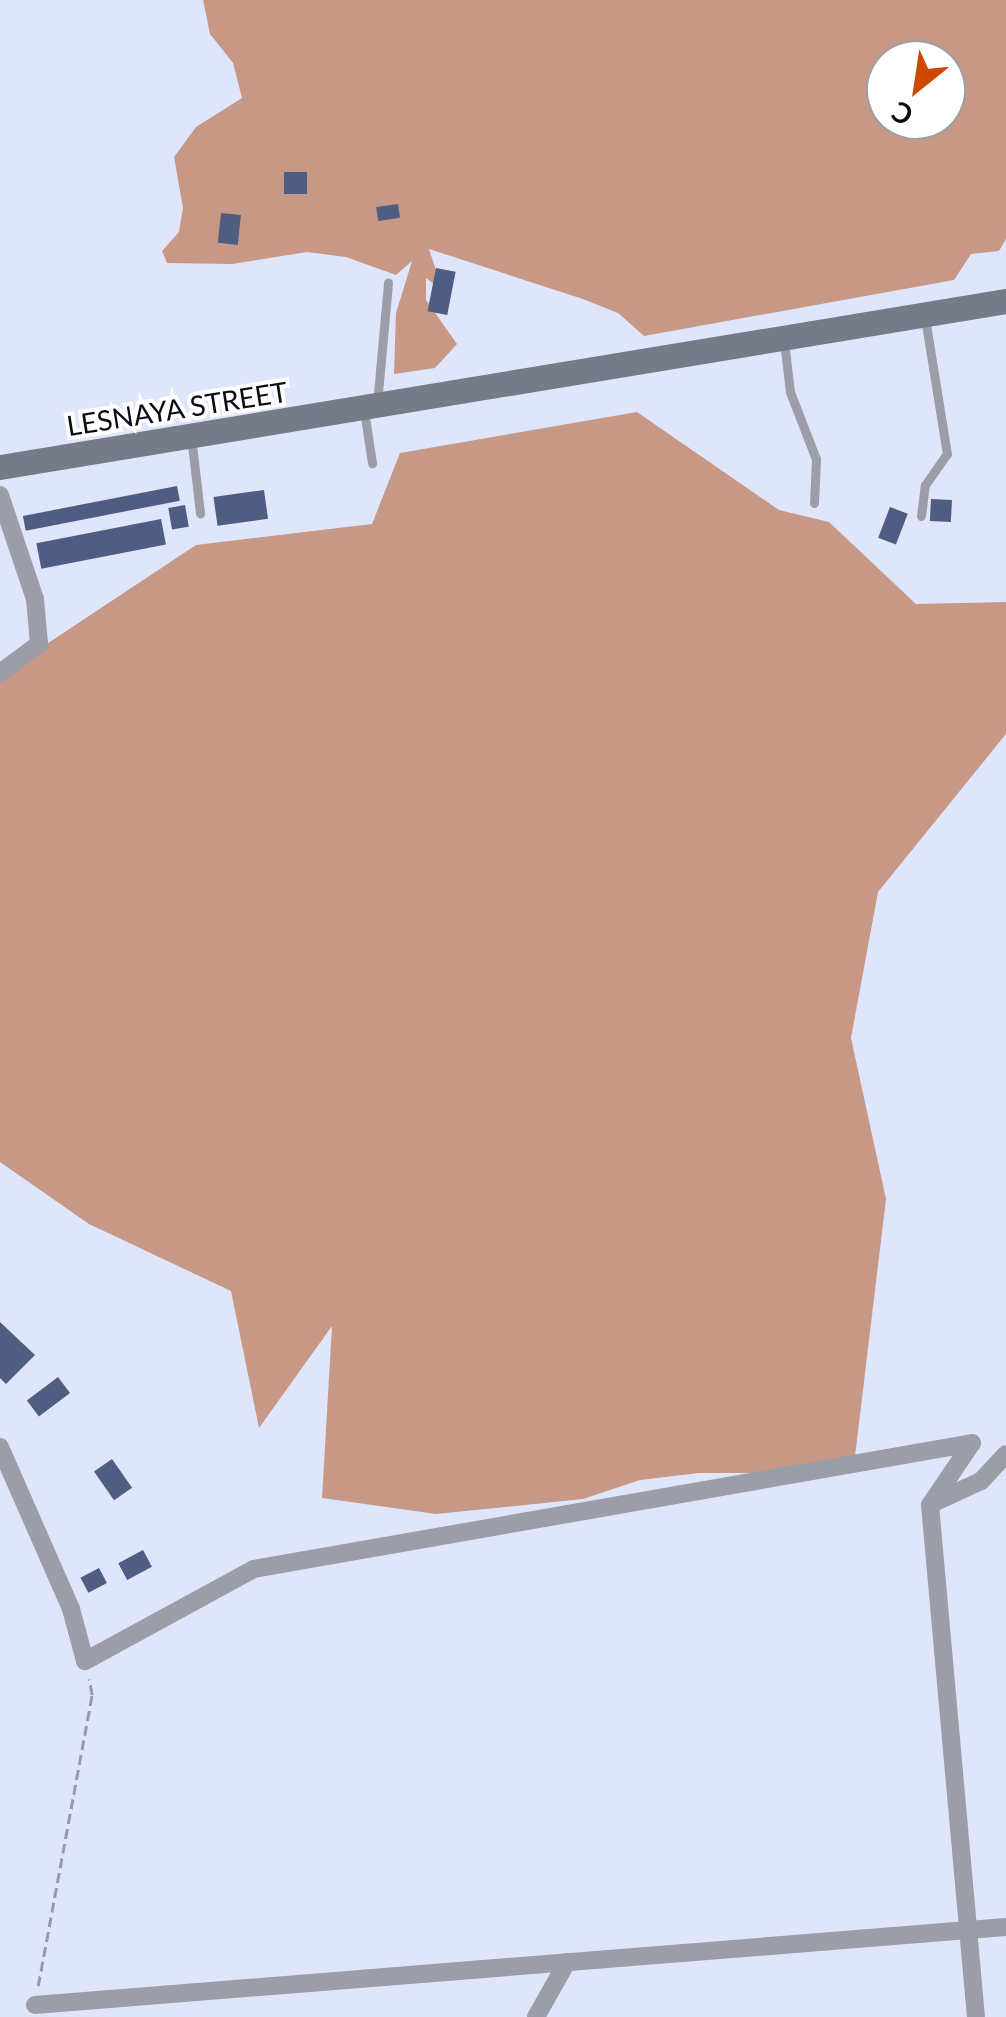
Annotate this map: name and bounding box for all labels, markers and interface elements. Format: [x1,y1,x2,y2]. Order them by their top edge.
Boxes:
north arrow [866,40,966,140]
text: С [885,95,919,134]
street label: LESNAYA STREET [64,374,290,442]

